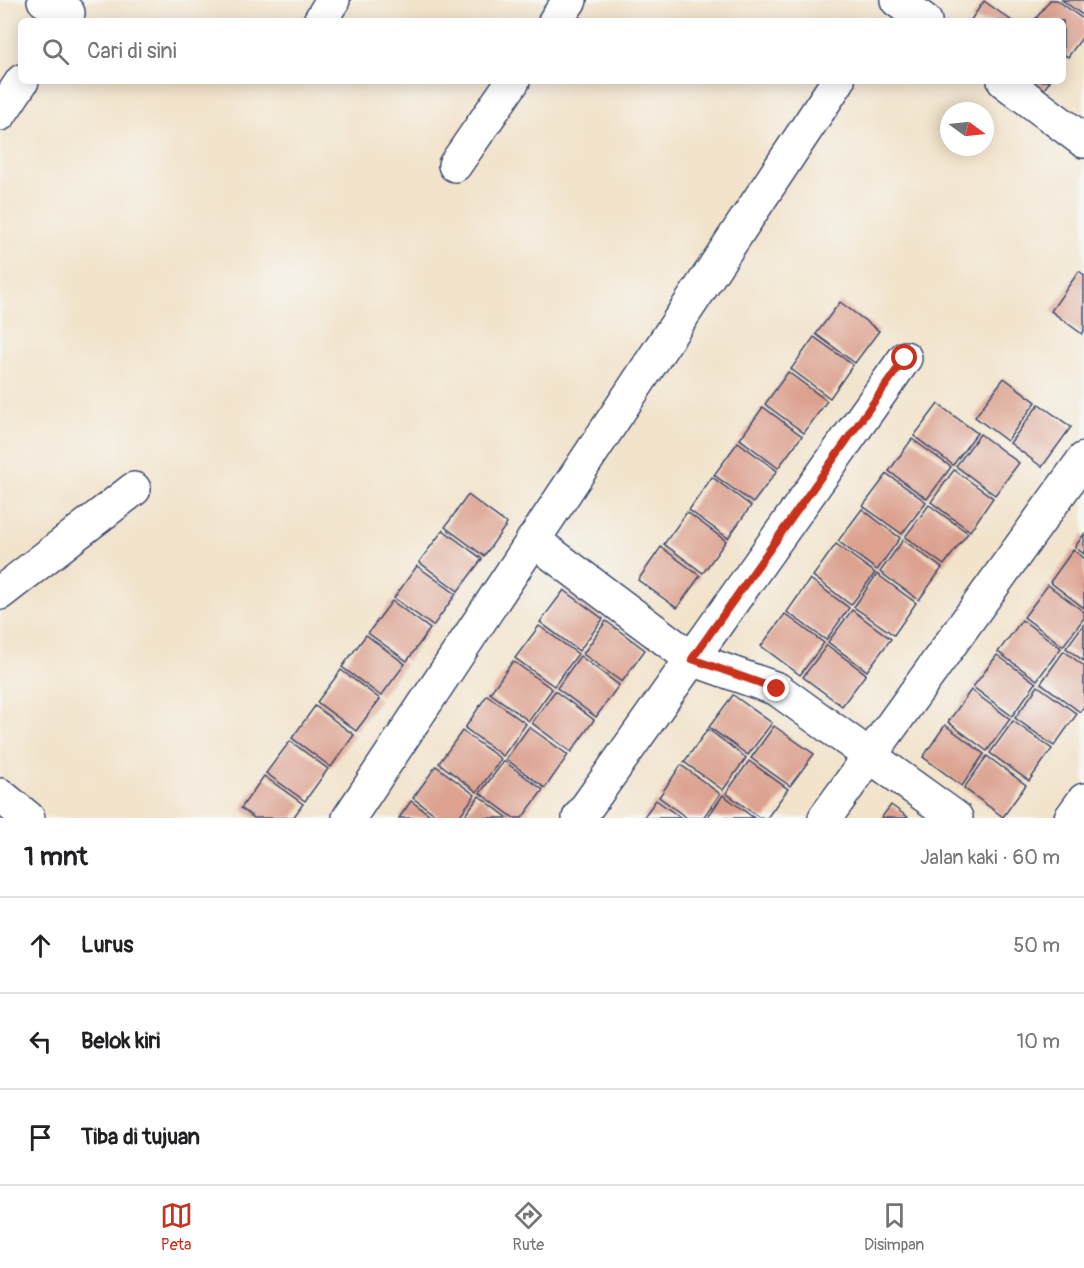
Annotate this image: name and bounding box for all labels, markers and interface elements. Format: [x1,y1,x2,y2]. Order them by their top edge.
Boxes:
search box [18,18,1066,84]
icon: search [39,35,72,68]
text: Cari di sini [87,37,177,65]
north arrow [940,102,994,156]
route start [891,344,917,370]
route end [763,675,789,701]
text: 1 mnt [24,841,88,873]
text: Jalan kaki · 60 m [920,845,1060,870]
icon: ahead [24,929,57,962]
text: Lurus [81,931,133,959]
text: 50 m [1013,933,1060,958]
icon: left [24,1025,57,1058]
text: Belok kiri [81,1027,160,1055]
text: 10 m [1016,1029,1060,1054]
icon: arrive [24,1121,57,1154]
text: Tiba di tujuan [81,1123,200,1151]
tab: Peta [160,1199,193,1255]
tab: Rute [512,1199,545,1255]
tab: Disimpan [864,1199,924,1255]

